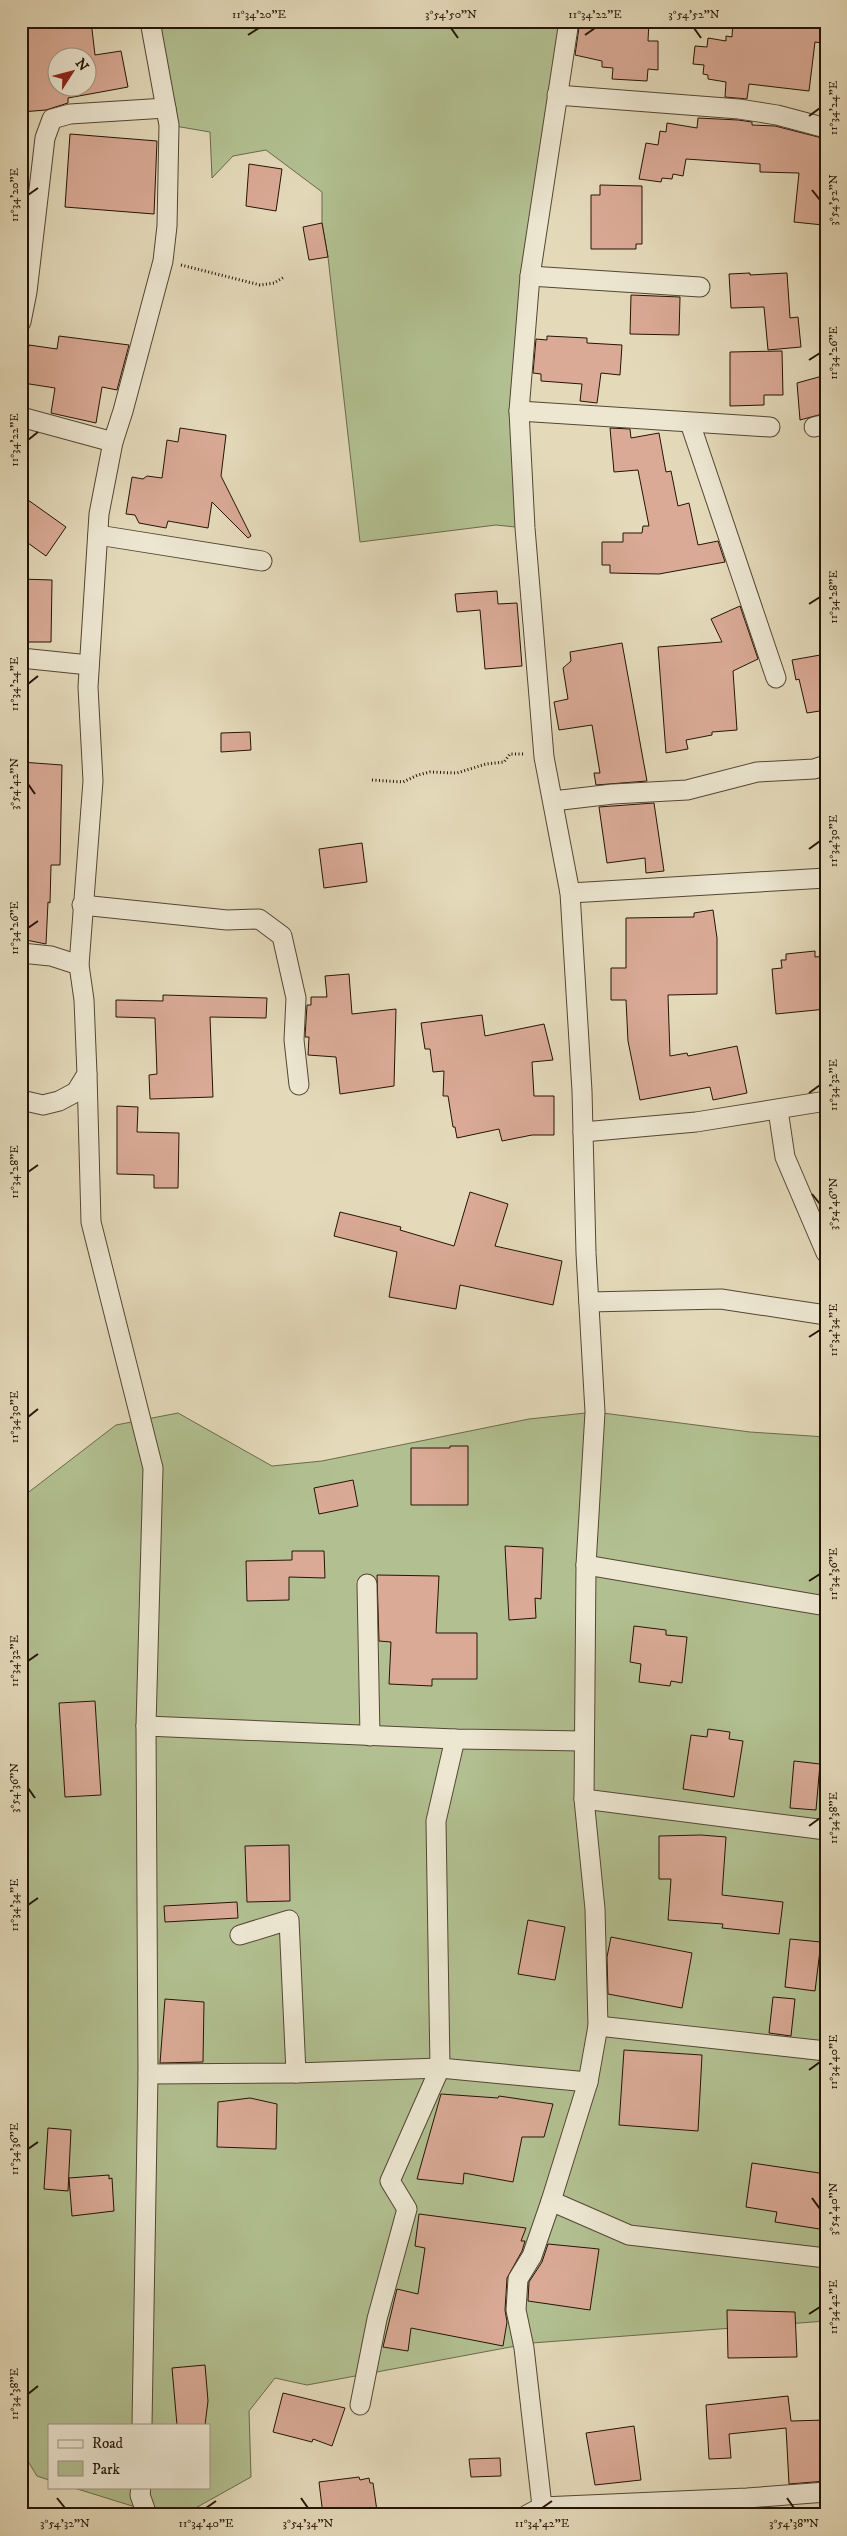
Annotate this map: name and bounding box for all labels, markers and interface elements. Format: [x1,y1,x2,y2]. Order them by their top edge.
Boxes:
text: 11°34'20"E [232,7,286,22]
text: 3°54'50"N [425,7,477,22]
text: 11°34'22"E [568,7,622,22]
text: 3°54'52"N [668,7,720,22]
north arrow [48,48,98,98]
text: N [71,55,93,75]
text: 11°34'24"E [826,80,841,135]
text: 11°34'20"E [7,168,22,222]
text: 3°54'52"N [826,174,841,226]
text: 11°34'26"E [826,326,841,380]
text: 11°34'22"E [7,413,22,467]
text: 11°34'28"E [826,570,841,624]
text: 11°34'24"E [7,656,22,711]
text: 3°54'42"N [7,758,22,810]
text: 11°34'30"E [826,814,841,867]
text: 11°34'26"E [7,901,22,955]
text: 11°34'32"E [826,1059,841,1111]
text: 11°34'28"E [7,1145,22,1199]
text: 3°54'46"N [826,1178,841,1230]
text: 11°34'34"E [826,1303,841,1356]
text: 11°34'30"E [7,1390,22,1443]
text: 11°34'36"E [826,1547,841,1600]
text: 11°34'32"E [7,1635,22,1687]
text: 3°54'36"N [7,1763,22,1813]
text: 11°34'38"E [826,1791,841,1844]
text: 11°34'34"E [7,1878,22,1931]
text: 11°34'40"E [826,2034,841,2089]
text: 11°34'36"E [7,2122,22,2175]
text: 3°54'40"N [826,2182,841,2235]
text: 11°34'42"E [826,2279,841,2334]
text: 11°34'38"E [7,2367,22,2420]
legend [48,2424,210,2488]
text: Road [92,2434,124,2453]
text: Park [92,2460,121,2479]
text: 3°54'32"N [40,2516,90,2531]
text: 11°34'40"E [179,2516,234,2531]
text: 3°54'34"N [283,2516,334,2531]
text: 11°34'42"E [515,2516,570,2531]
text: 3°54'38"N [769,2516,819,2531]

